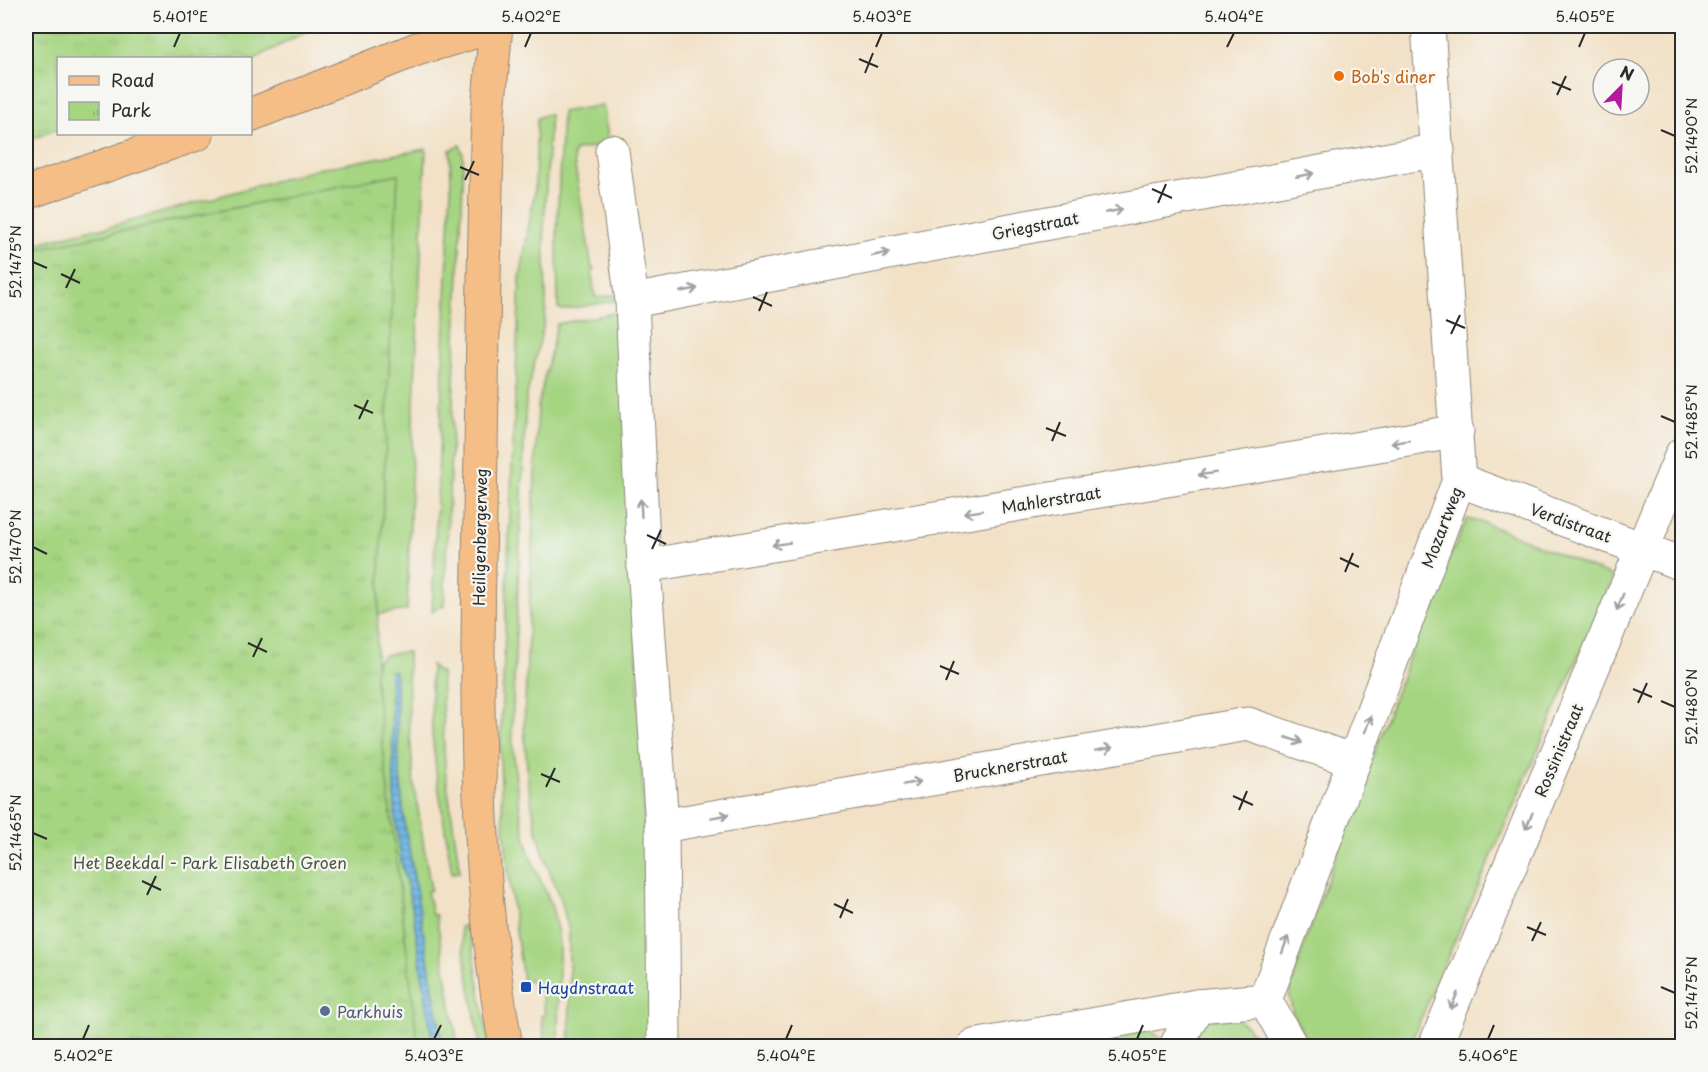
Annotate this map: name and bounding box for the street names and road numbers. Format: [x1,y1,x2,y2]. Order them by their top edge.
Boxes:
street label: Griegstraat [989,205,1081,245]
street label: Heiligenbergerweg [466,468,492,606]
street label: Mahlerstraat [999,479,1103,519]
street label: Mozartweg [1414,483,1468,571]
street label: Verdistraat [1527,496,1616,548]
street label: Rossinistraat [1527,699,1589,801]
street label: Brucknerstraat [951,743,1070,787]

